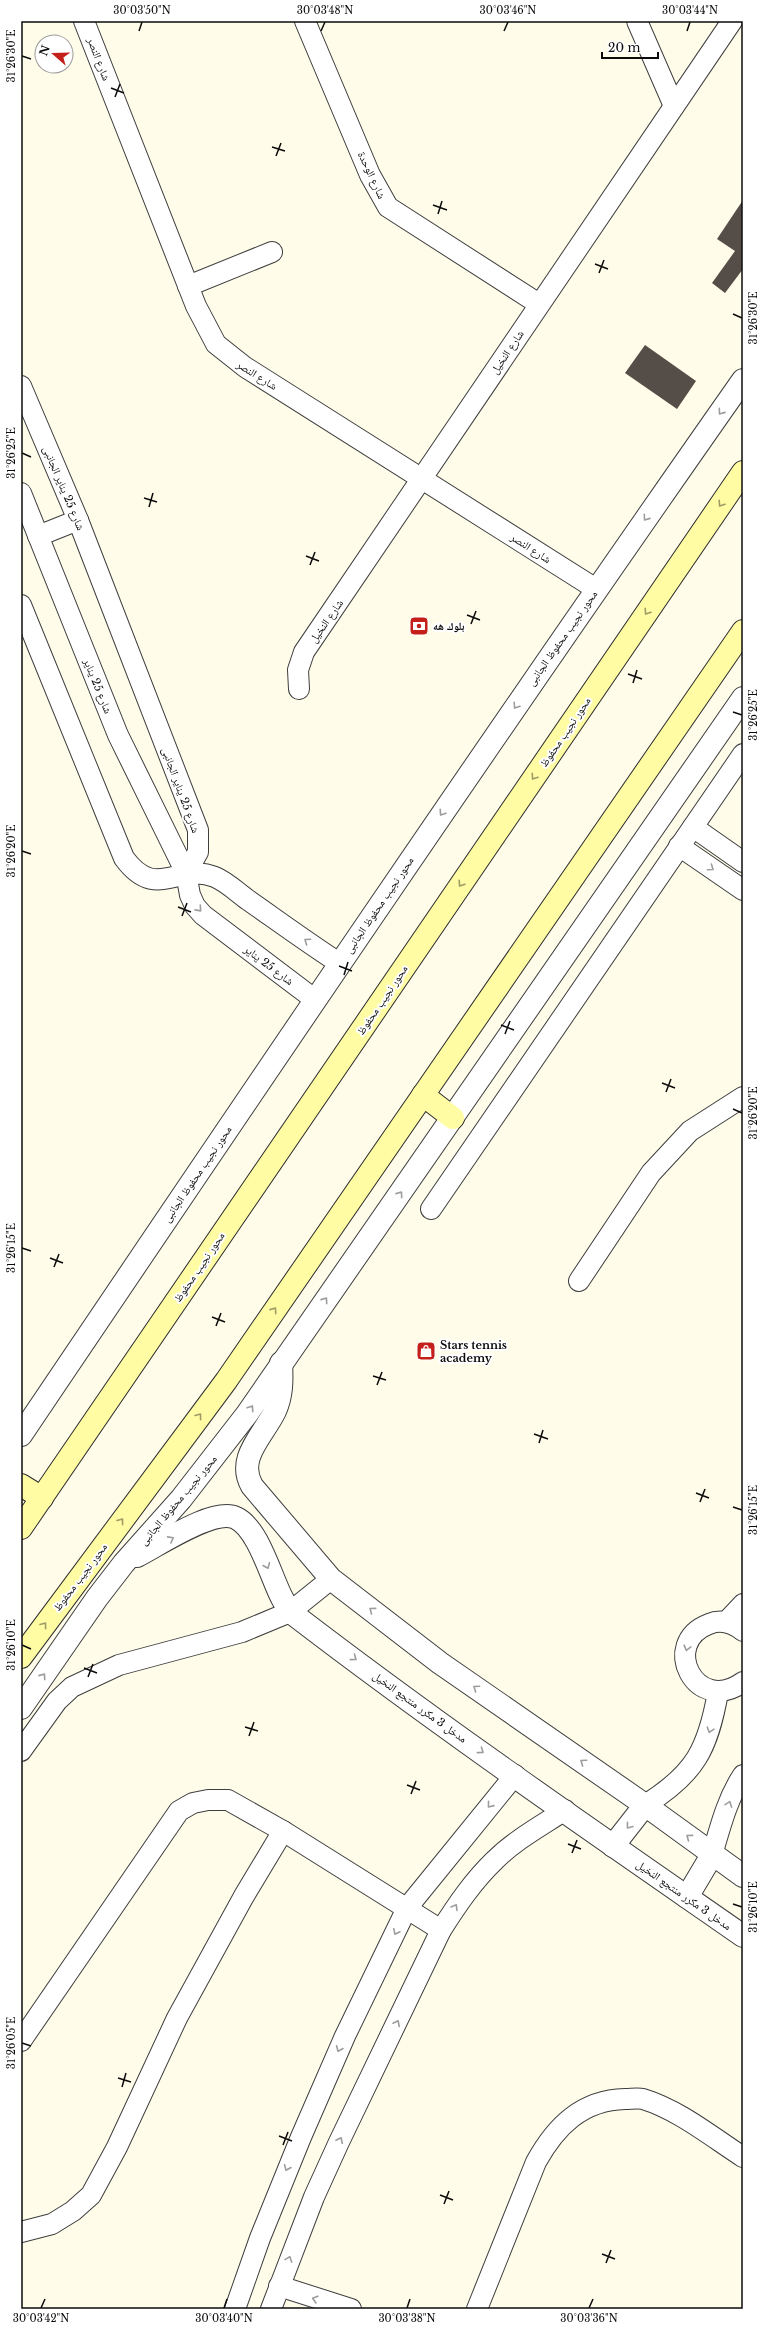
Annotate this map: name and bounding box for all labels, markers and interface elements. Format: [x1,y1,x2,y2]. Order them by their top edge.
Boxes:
text: 30°03'50"N [113,4,171,17]
text: 30°03'48"N [297,4,353,17]
text: 30°03'46"N [480,4,536,17]
text: 30°03'44"N [662,4,718,17]
text: 31°26'30"E [5,29,18,83]
north arrow [34,34,74,74]
street label: شارع النصر [84,34,114,83]
scale bar [602,34,658,60]
text: 20 m [608,40,640,55]
text: N [36,43,53,58]
street label: شارع الوحدة [355,149,389,201]
text: 31°26'30"E [747,291,760,345]
street label: شارع النخيل [487,327,527,377]
street label: شارع النصر [233,357,280,393]
one-way arrow [718,408,726,415]
text: 31°26'25"E [5,427,18,479]
street label: شارع 25 يناير الجانبى [40,444,88,532]
one-way arrow [719,500,726,507]
one-way arrow [643,514,651,521]
street label: شارع النصر [507,529,554,566]
street label: محور نجيب محفوظ الجانبى [524,587,600,689]
street label: شارع النخيل [306,596,346,646]
one-way arrow [645,608,652,615]
bank icon: بلوك هه [408,615,430,637]
place label: بلوك هه [433,619,465,633]
street label: شارع 25 يناير [80,655,115,716]
text: 31°26'25"E [747,689,760,741]
street label: محور نجيب محفوظ [536,694,594,770]
one-way arrow [514,701,521,708]
street label: شارع 25 يناير الجانبى [159,745,203,835]
one-way arrow [532,773,539,780]
one-way arrow [439,809,447,816]
text: 31°26'20"E [5,824,18,878]
street label: محور نجيب محفوظ الجانبى [341,854,417,956]
one-way arrow [707,863,714,871]
one-way arrow [458,880,466,887]
one-way arrow [194,905,201,912]
one-way arrow [304,939,311,946]
street label: شارع 25 يناير [241,941,296,988]
street label: محور نجيب محفوظ [353,962,411,1038]
text: 31°26'20"E [747,1086,760,1140]
street label: محور نجيب محفوظ الجانبى [159,1123,235,1225]
one-way arrow [395,1191,403,1198]
text: 31°26'15"E [5,1223,18,1273]
street label: محور نجيب محفوظ [170,1229,228,1305]
one-way arrow [320,1298,327,1305]
one-way arrow [269,1308,276,1315]
place label: Stars tennis academy [440,1338,507,1365]
shop icon: Stars tennis academy [415,1340,437,1362]
one-way arrow [247,1405,254,1412]
one-way arrow [194,1414,201,1421]
street label: محور نجيب محفوظ الجانبى [136,1452,220,1548]
text: 31°26'15"E [747,1485,760,1535]
one-way arrow [117,1518,124,1525]
one-way arrow [167,1536,174,1544]
street label: محور نجيب محفوظ [50,1540,110,1614]
one-way arrow [262,1562,270,1570]
one-way arrow [369,1608,376,1615]
text: 31°26'10"E [5,1619,18,1671]
one-way arrow [39,1622,46,1629]
one-way arrow [683,1644,692,1651]
one-way arrow [349,1654,356,1661]
street label: مدخل 3 مكرر منتجع النخيل [370,1668,470,1746]
one-way arrow [38,1673,45,1680]
one-way arrow [473,1685,480,1693]
one-way arrow [706,1726,715,1733]
one-way arrow [477,1746,484,1753]
one-way arrow [580,1759,587,1767]
one-way arrow [487,1801,494,1808]
one-way arrow [724,1801,732,1808]
one-way arrow [627,1821,634,1828]
one-way arrow [686,1835,693,1842]
street label: مدخل 3 مكرر منتجع النخيل [634,1857,734,1933]
text: 31°26'10"E [747,1881,760,1933]
one-way arrow [451,1904,458,1911]
one-way arrow [393,1928,401,1935]
text: 31°26'05"E [5,2017,18,2069]
one-way arrow [392,2020,400,2027]
one-way arrow [336,2045,344,2052]
one-way arrow [335,2136,343,2144]
one-way arrow [284,2164,292,2171]
one-way arrow [285,2256,293,2263]
one-way arrow [311,2295,318,2304]
text: 30°03'42"N [13,2312,69,2325]
text: 30°03'40"N [195,2312,253,2325]
text: 30°03'38"N [378,2312,436,2325]
text: 30°03'36"N [560,2312,618,2325]

